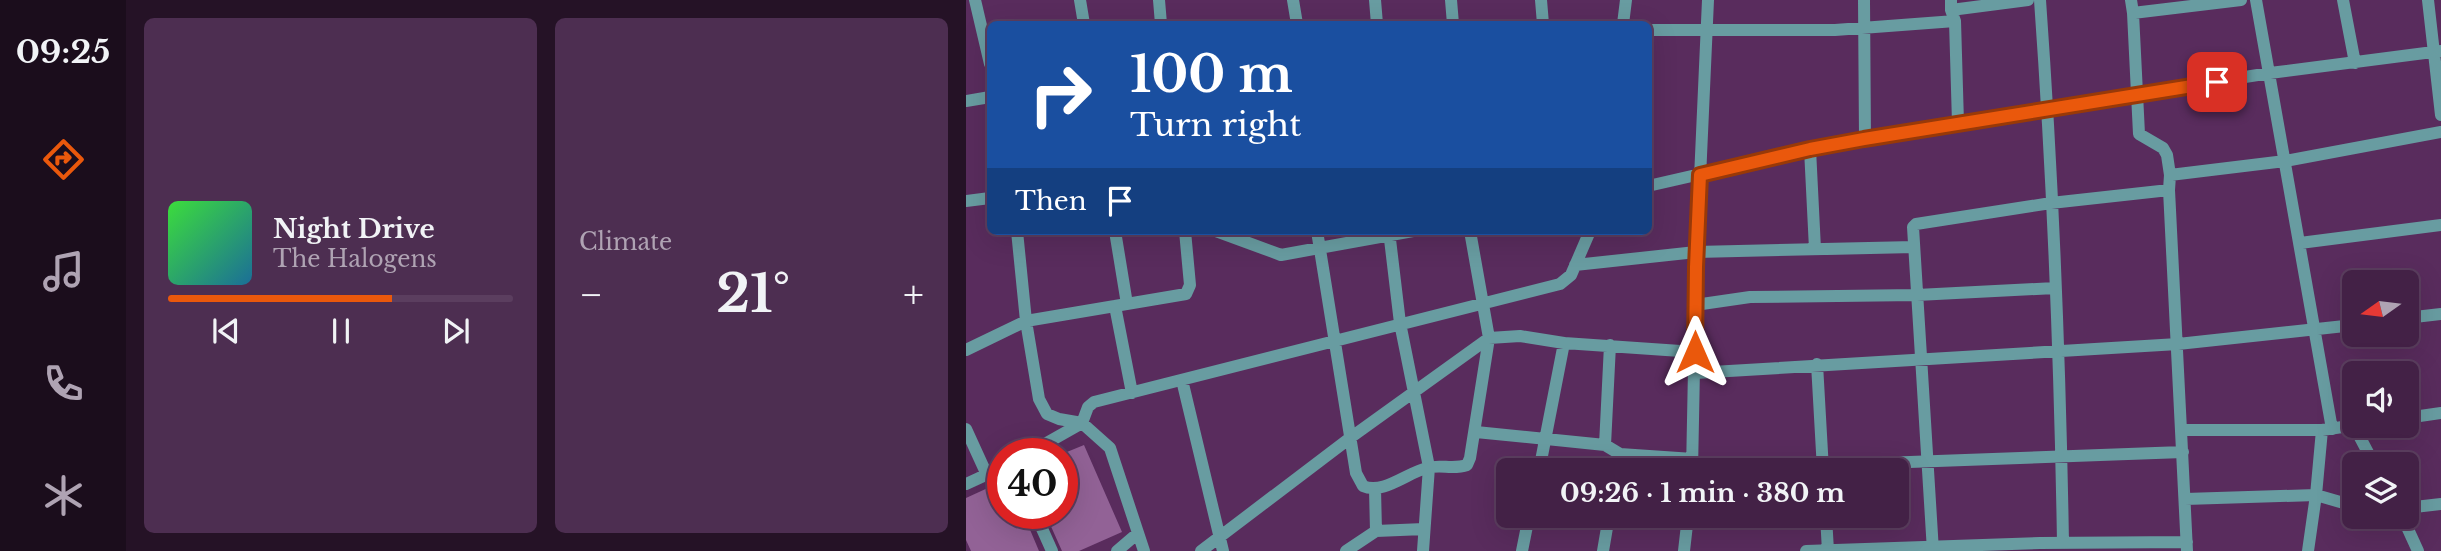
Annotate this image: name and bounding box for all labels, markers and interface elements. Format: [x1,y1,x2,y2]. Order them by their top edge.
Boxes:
text: 09:25 [16,32,110,72]
text: 100 m [1130,44,1293,105]
icon: right [1015,49,1106,140]
pin [2187,52,2247,112]
icon: arrive [2198,63,2236,101]
text: Turn right [1130,105,1301,145]
icon: directions [39,135,88,184]
icon: arrive [1101,182,1139,220]
text: Then [1015,185,1087,217]
text: Night Drive [273,213,435,245]
text: Climate [579,228,672,256]
text: The Halogens [273,245,437,273]
icon: music [39,247,88,296]
text: 21° [716,262,790,326]
north arrow [2342,270,2418,346]
map controls [2342,270,2419,529]
text: − [579,271,603,318]
text: + [903,271,924,318]
icon: previous [207,312,245,350]
icon: pause [322,312,360,350]
icon: next [437,312,475,350]
position arrow [1658,315,1732,389]
icon: phone [39,359,88,408]
button: sound [2342,361,2419,438]
speed limit sign: 40 [987,438,1078,529]
button: layers [2342,452,2419,529]
icon: climate [39,471,88,520]
text: 09:26 · 1 min · 380 m [1560,477,1845,509]

